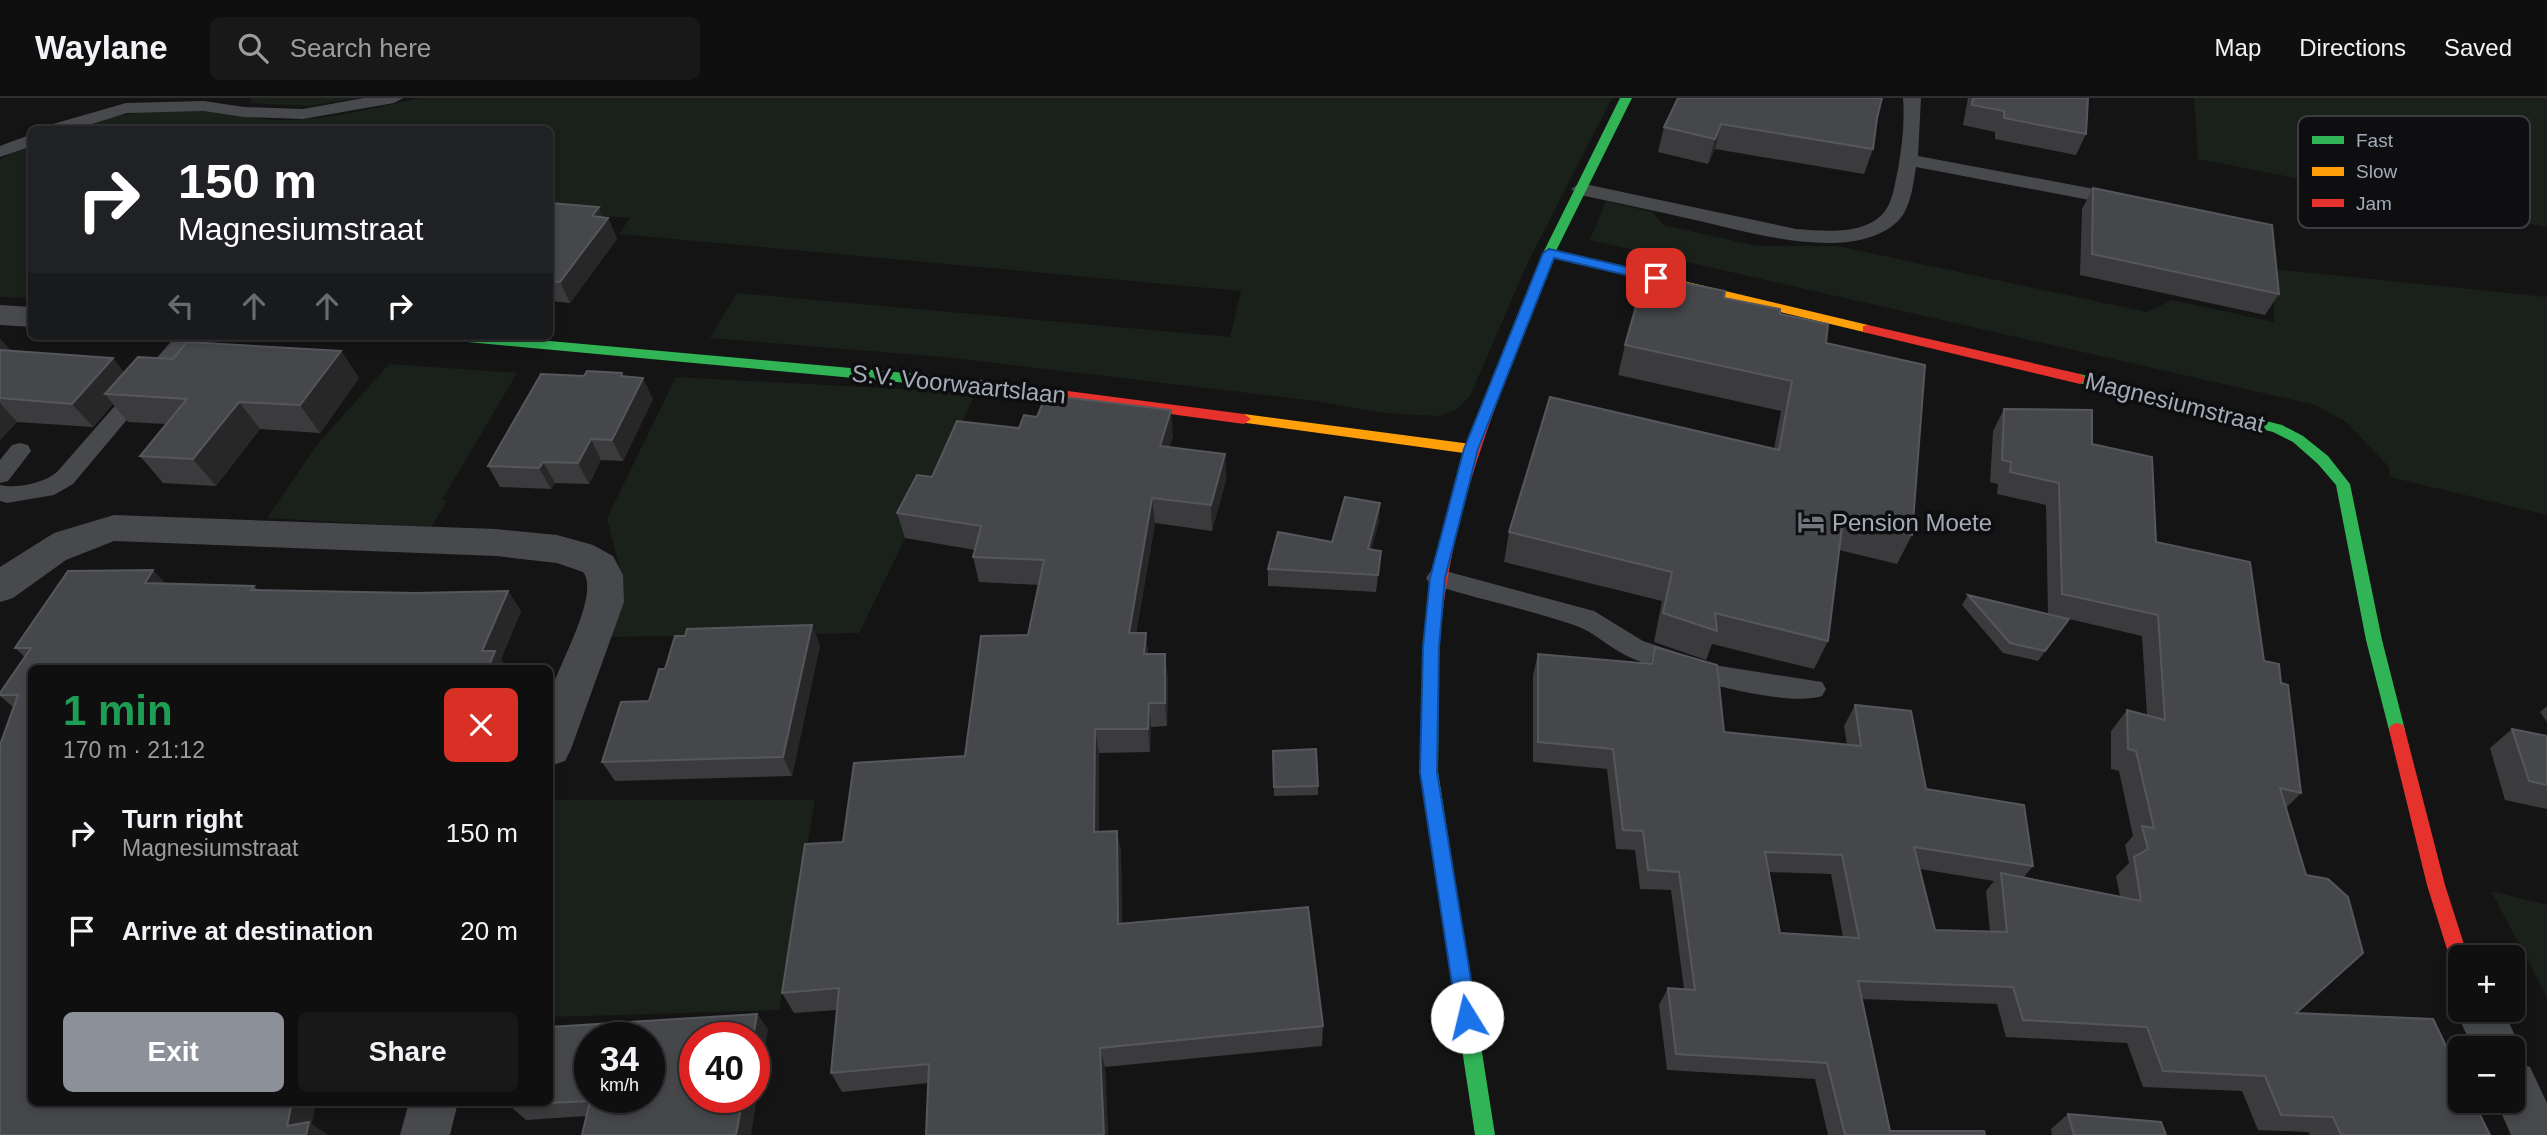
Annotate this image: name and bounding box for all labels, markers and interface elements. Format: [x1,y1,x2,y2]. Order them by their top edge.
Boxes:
search box [210,17,700,80]
text: Waylane [35,29,168,66]
icon: search [234,29,272,67]
text: Search here [290,33,431,63]
text: Map [2215,34,2261,61]
text: Directions [2299,34,2406,61]
text: Saved [2444,34,2512,61]
legend [2298,116,2530,228]
text: Fast [2356,130,2394,151]
icon: right [63,154,154,245]
text: 150 m [178,154,317,208]
text: Slow [2356,161,2397,182]
text: Jam [2356,193,2392,214]
text: Magnesiumstraat [178,211,423,247]
pin [1626,248,1686,308]
icon: arrive [1637,259,1675,297]
icon: left [162,287,200,325]
icon: ahead [235,287,273,325]
icon: ahead [308,287,346,325]
icon: right [381,287,419,325]
street label: S.V. Voorwaartslaan [851,359,1067,409]
street label: Magnesiumstraat [2082,367,2268,437]
hotel icon: Pension Moete [1796,507,1826,537]
place label: Pension Moete [1832,509,1992,536]
text: 1 min [63,687,173,734]
button: close [444,688,518,762]
text: 170 m · 21:12 [63,737,205,763]
text: Turn right [122,804,243,834]
icon: right [63,814,101,852]
text: 150 m [446,818,518,848]
text: Magnesiumstraat [122,835,298,861]
icon: arrive [63,912,101,950]
text: Arrive at destination [122,916,373,946]
text: 20 m [460,916,518,946]
map controls [2448,945,2525,1113]
button: + [2448,945,2525,1022]
position arrow [1430,980,1504,1054]
button: Exit [63,1012,284,1092]
button: Share [298,1012,518,1092]
speed limit sign: 40 [679,1022,770,1113]
button: − [2448,1036,2525,1113]
text: 34 [600,1039,639,1078]
text: km/h [600,1075,639,1095]

